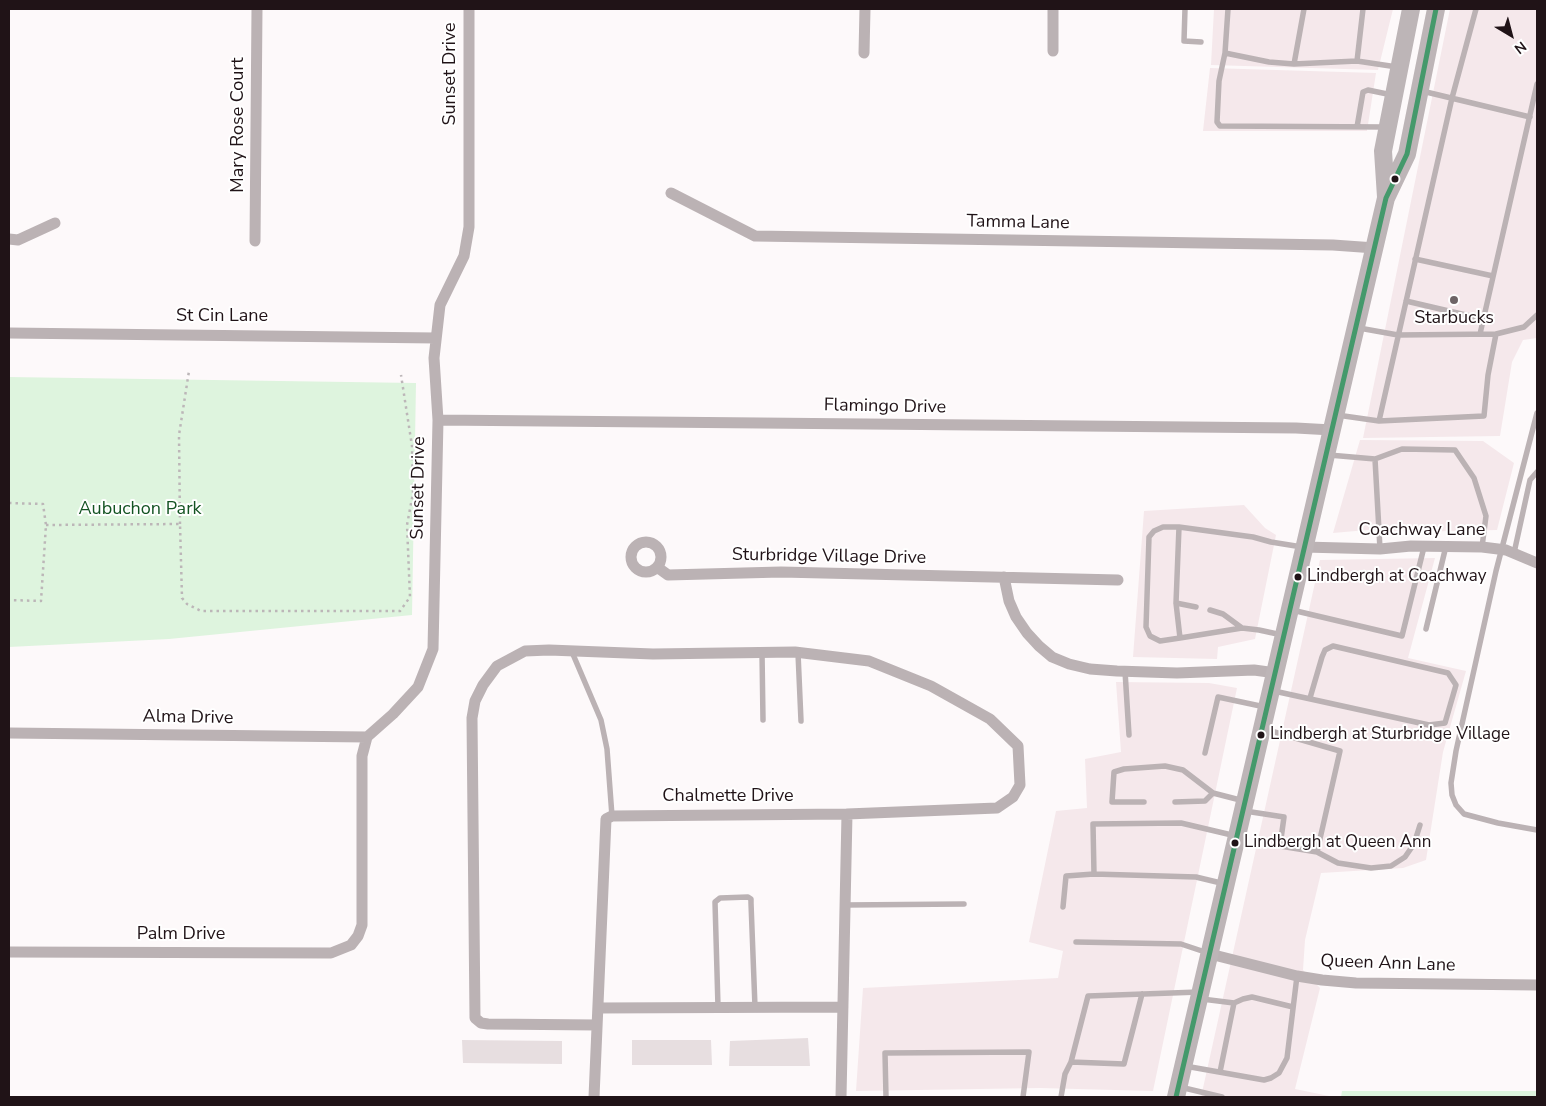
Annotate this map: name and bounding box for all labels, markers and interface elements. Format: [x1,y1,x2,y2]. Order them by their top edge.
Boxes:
north arrow [1486,10,1536,60]
street label: Sunset Drive [440,22,462,126]
text: N [1510,37,1530,58]
street label: Mary Rose Court [228,57,250,193]
unlabelled marker [1390,174,1400,184]
street label: Tamma Lane [966,211,1070,235]
marker: Starbucks [1448,294,1460,306]
street label: St Cin Lane [176,306,268,328]
place label: Starbucks [1414,308,1494,330]
street label: Flamingo Drive [824,395,946,419]
street label: Sunset Drive [407,436,431,540]
park label: Aubuchon Park [78,499,202,521]
street label: Coachway Lane [1359,520,1485,542]
street label: Sturbridge Village Drive [732,545,926,569]
place label: Lindbergh at Coachway [1307,567,1487,587]
marker: Lindbergh at Coachway [1293,572,1303,582]
street label: Alma Drive [142,706,234,730]
place label: Lindbergh at Sturbridge Village [1270,725,1510,745]
marker: Lindbergh at Sturbridge Village [1256,730,1266,740]
street label: Chalmette Drive [662,786,794,808]
place label: Lindbergh at Queen Ann [1244,833,1431,853]
marker: Lindbergh at Queen Ann [1230,838,1240,848]
street label: Palm Drive [137,924,225,946]
street label: Queen Ann Lane [1320,951,1456,977]

